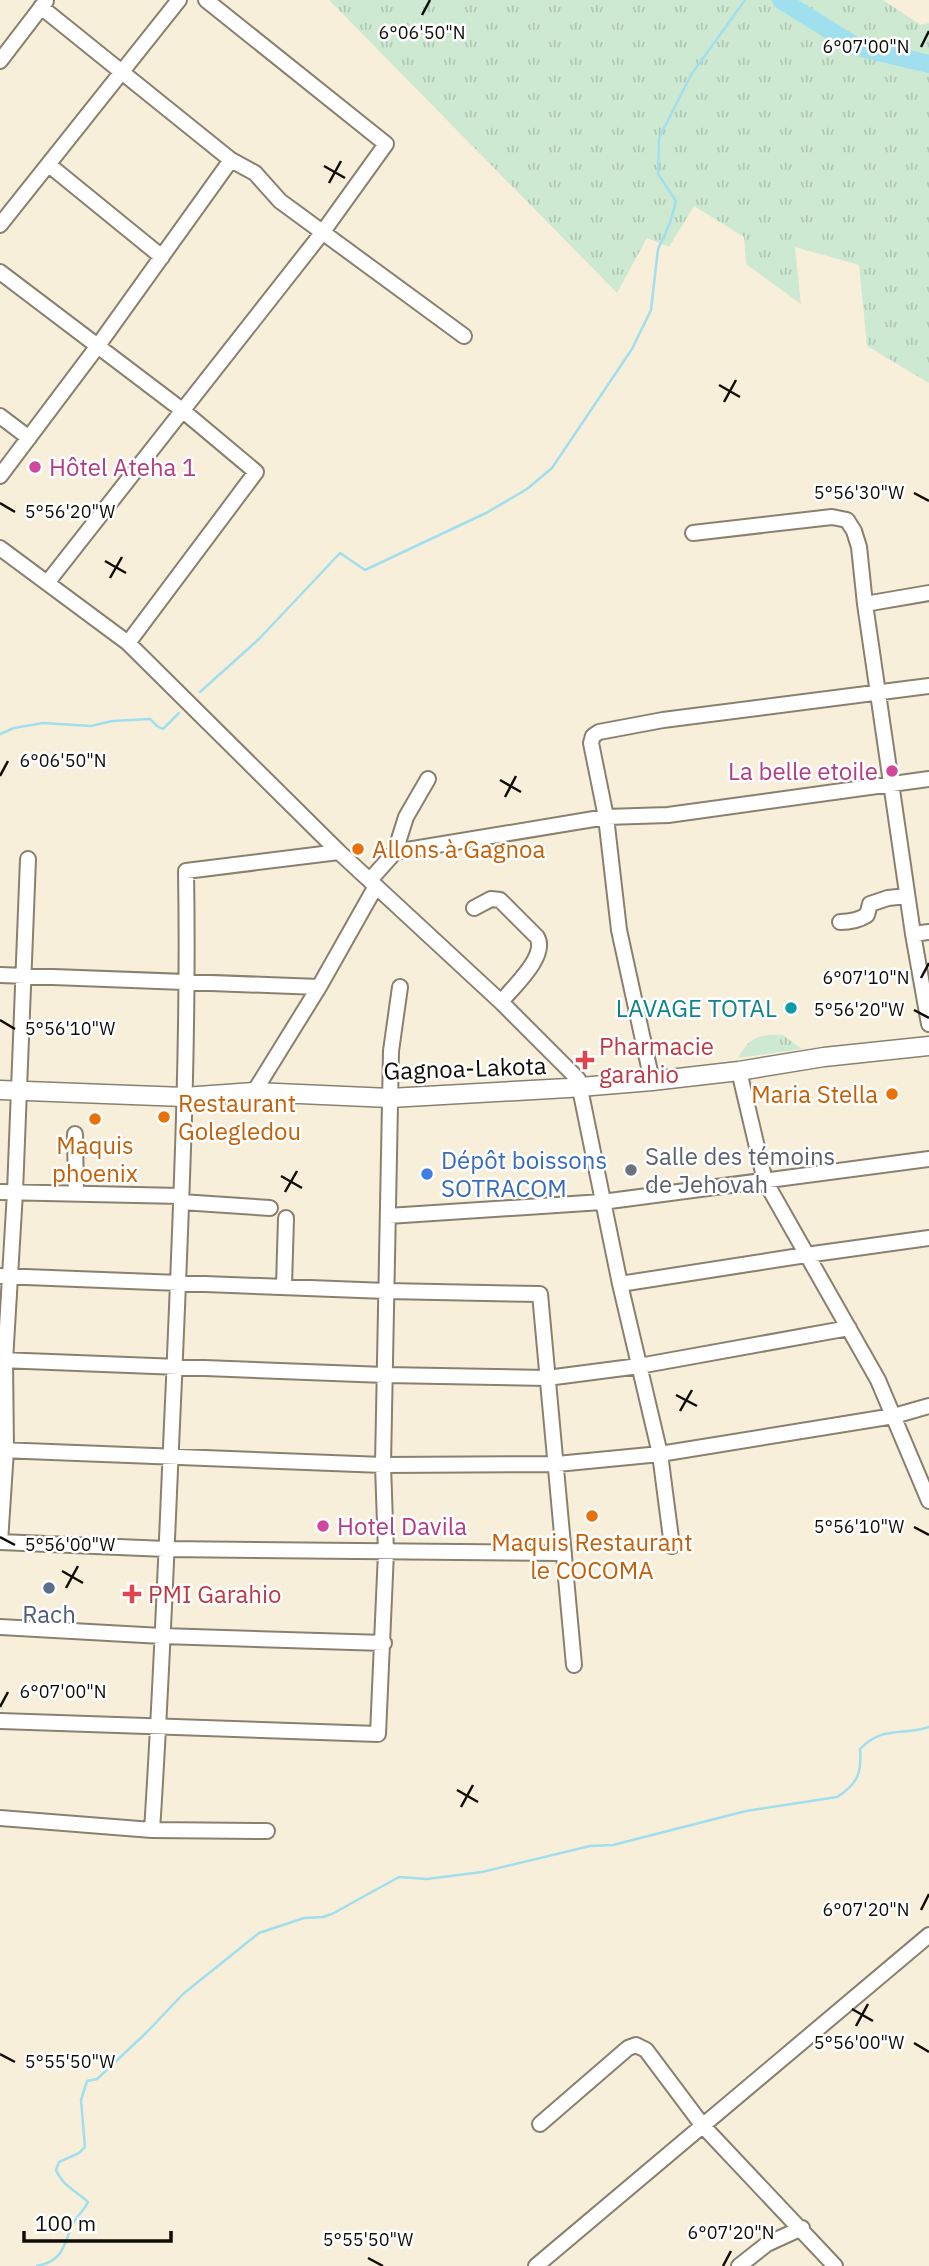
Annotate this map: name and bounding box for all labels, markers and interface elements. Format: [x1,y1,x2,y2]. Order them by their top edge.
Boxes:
text: 6°06'50"N [378,21,466,44]
text: 6°07'00"N [822,35,910,58]
place label: Hôtel Ateha 1 [49,451,196,483]
marker: Hôtel Ateha 1 [27,459,43,475]
text: 5°56'30"W [814,481,904,504]
text: 5°56'20"W [25,500,115,523]
text: 6°06'50"N [19,749,107,772]
place label: La belle etoile [728,755,878,787]
marker: La belle etoile [884,763,900,779]
place label: Allons à Gagnoa [372,833,545,865]
marker: Allons à Gagnoa [350,841,366,857]
text: 6°07'10"N [822,966,910,989]
place label: LAVAGE TOTAL [616,992,777,1024]
text: 5°56'20"W [814,998,904,1021]
marker: LAVAGE TOTAL [783,1000,799,1016]
text: 5°56'10"W [25,1017,115,1040]
place label: Pharmacie garahio [599,1030,714,1090]
street label: Gagnoa-Lakota [383,1049,547,1087]
marker: Pharmacie garahio [577,1052,593,1068]
place label: Maria Stella [751,1078,878,1110]
marker: Maria Stella [884,1086,900,1102]
place label: Restaurant Golegledou [178,1087,301,1147]
marker: Restaurant Golegledou [156,1109,172,1125]
marker: Maquis phoenix [87,1111,103,1127]
place label: Maquis phoenix [52,1129,138,1189]
place label: Salle des témoins de Jehovah [645,1140,835,1200]
place label: Dépôt boissons SOTRACOM [441,1144,607,1204]
marker: Salle des témoins de Jehovah [623,1162,639,1178]
marker: Dépôt boissons SOTRACOM [419,1166,435,1182]
marker: Maquis Restaurant le COCOMA [584,1508,600,1524]
place label: Hotel Davila [337,1510,467,1542]
text: 5°56'10"W [814,1515,904,1538]
marker: Hotel Davila [315,1518,331,1534]
place label: Maquis Restaurant le COCOMA [491,1526,693,1586]
text: 5°56'00"W [25,1533,115,1556]
place label: PMI Garahio [148,1578,281,1610]
marker: Rach [41,1580,57,1596]
marker: PMI Garahio [122,1584,142,1604]
place label: Rach [22,1598,76,1630]
text: 6°07'00"N [19,1680,107,1703]
text: 6°07'20"N [822,1898,910,1921]
text: 5°56'00"W [814,2031,904,2054]
text: 5°55'50"W [25,2050,115,2073]
scale bar [24,2200,172,2244]
text: 100 m [35,2209,96,2237]
text: 6°07'20"N [687,2221,775,2244]
text: 5°55'50"W [323,2228,413,2251]

